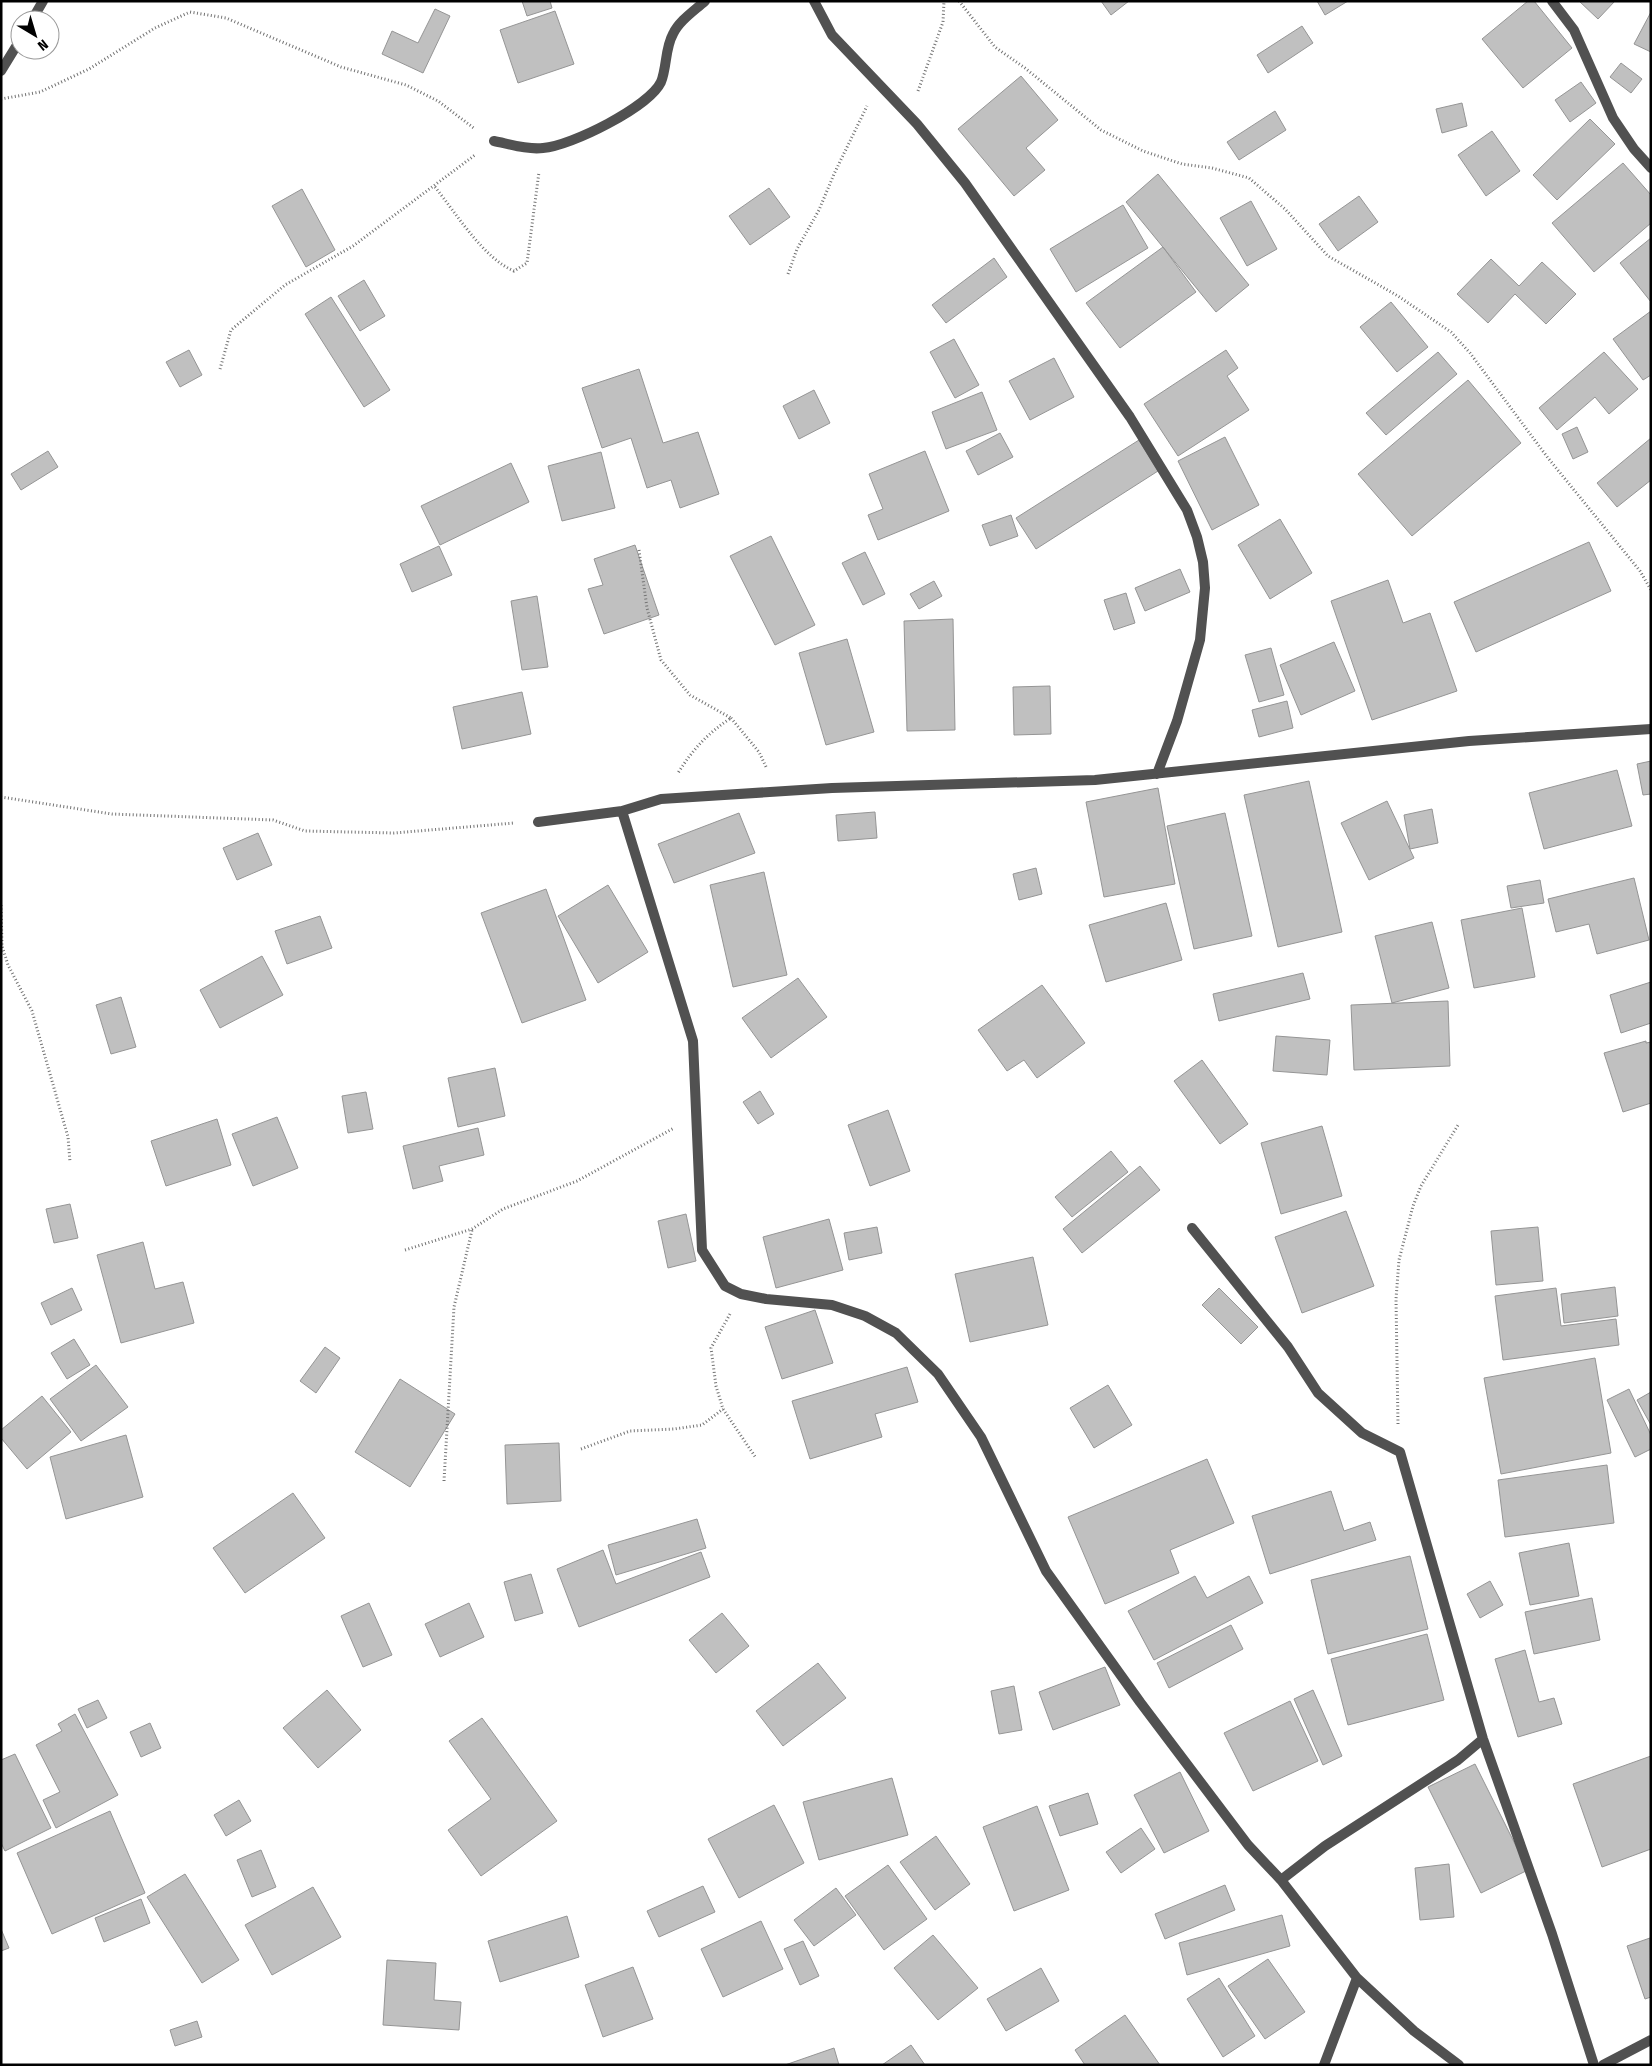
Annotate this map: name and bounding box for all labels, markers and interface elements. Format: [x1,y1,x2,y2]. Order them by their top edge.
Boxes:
north arrow [10,10,60,60]
text: N [34,36,51,54]

